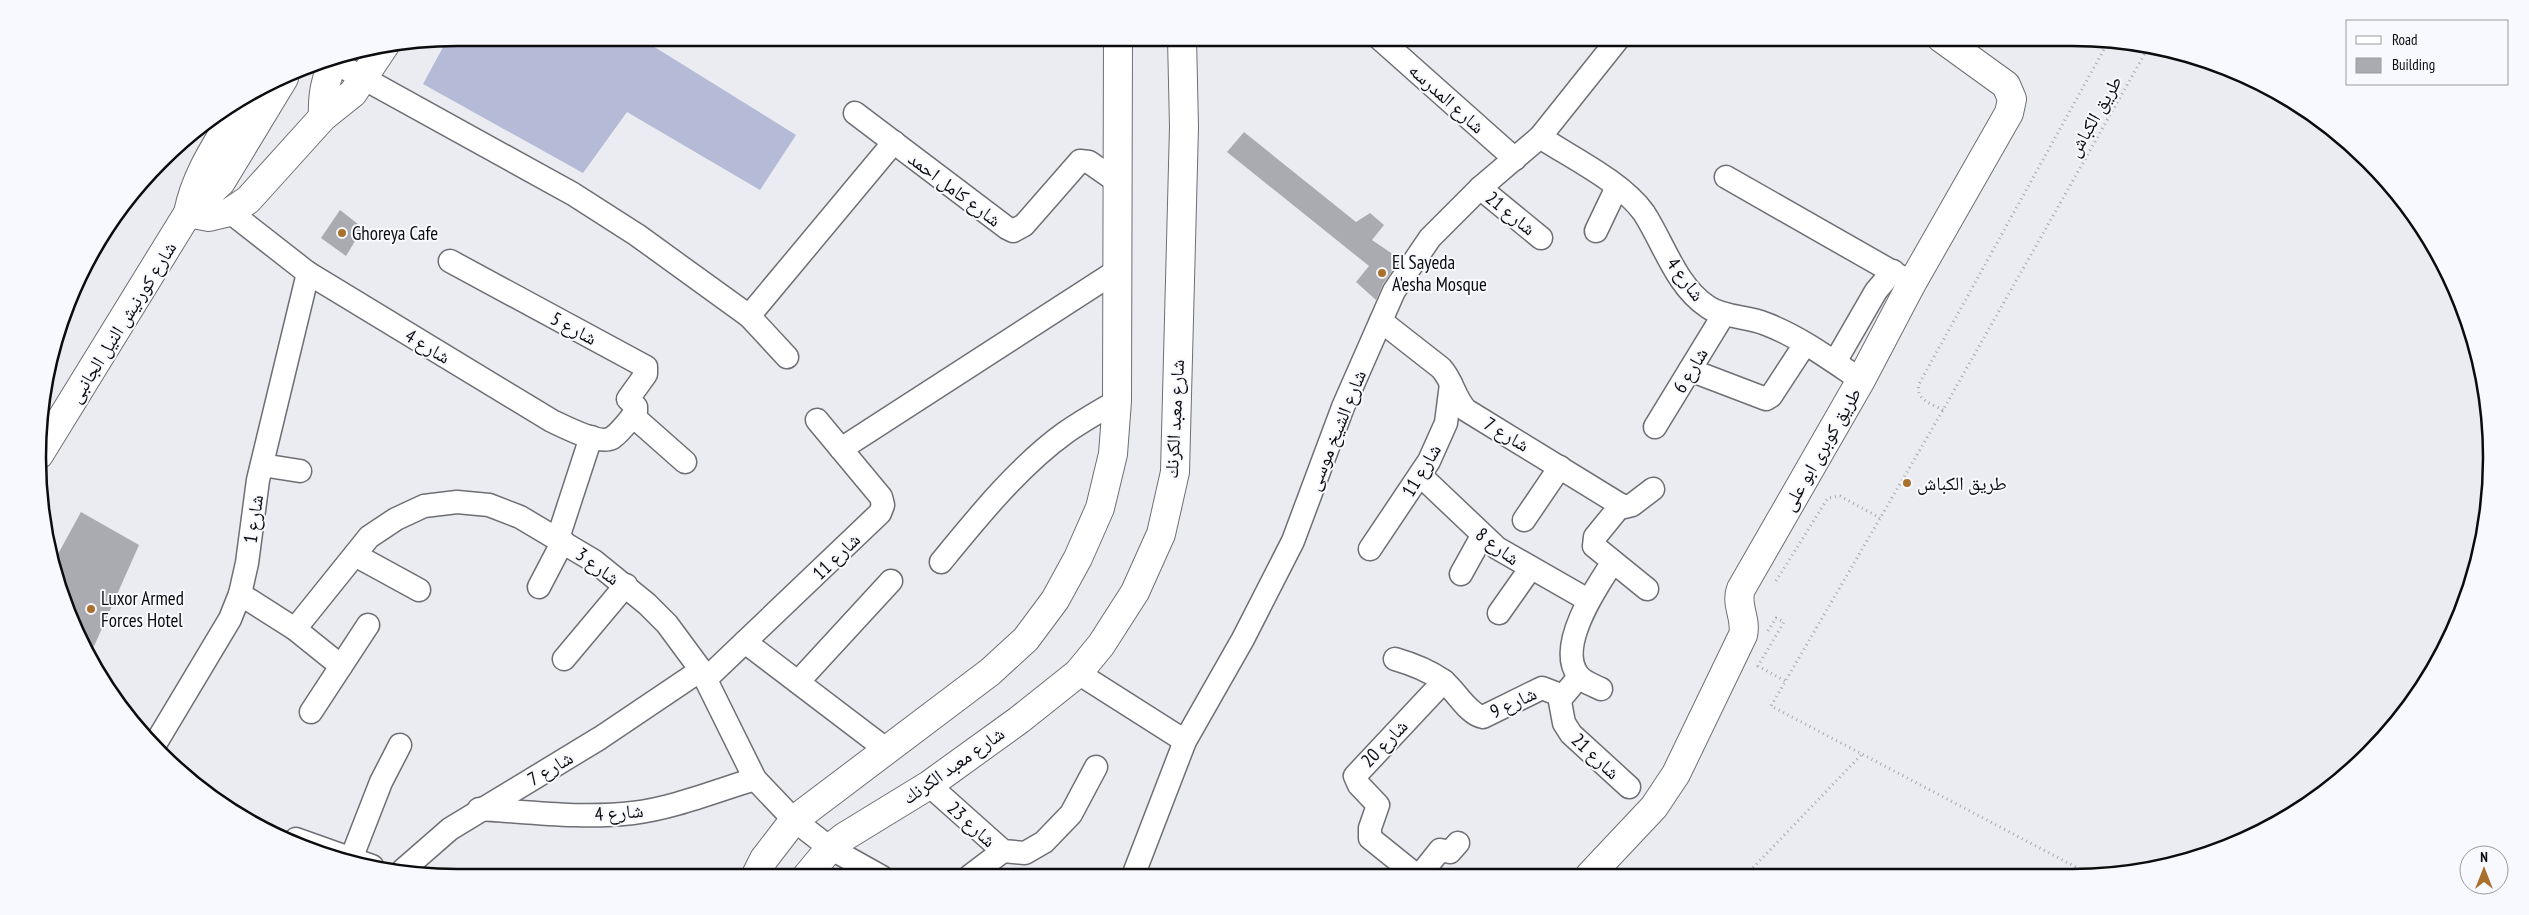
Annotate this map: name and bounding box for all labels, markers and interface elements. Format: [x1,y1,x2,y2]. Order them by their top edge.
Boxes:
legend [2346,20,2509,85]
text: Road [2392,30,2418,49]
text: Building [2392,55,2435,74]
street label: شارع المدرسه [1404,58,1490,138]
street label: طريق الكباش [2061,71,2127,161]
street label: شارع كامل احمد [904,146,1006,232]
street label: شارع 21 [1481,186,1541,240]
place label: Ghoreya Cafe [352,221,438,245]
marker: Ghoreya Cafe [336,227,348,239]
street label: شارع كورنيش النيل الجانبى [63,237,181,407]
place label: El Sayeda A'esha Mosque [1392,250,1487,296]
street label: شارع 4 [1662,252,1710,306]
marker: El Sayeda A'esha Mosque [1376,267,1388,279]
street label: شارع 5 [547,306,601,350]
street label: شارع 4 [401,323,455,369]
street label: شارع 6 [1667,343,1713,397]
street label: شارع معبد الكرنك [1159,359,1189,479]
street label: شارع الشيخ موسى [1301,366,1372,494]
street label: طريق كوبرى ابو على [1776,383,1866,515]
street label: شارع 7 [1480,411,1534,457]
street label: شارع 11 [1396,439,1446,501]
place label: طريق الكباش [1917,471,2007,495]
marker: طريق الكباش [1901,477,1913,489]
street label: شارع 1 [238,493,268,545]
street label: شارع 8 [1471,522,1525,570]
street label: شارع 11 [807,527,865,585]
street label: شارع 3 [571,542,625,590]
place label: Luxor Armed Forces Hotel [101,586,184,632]
marker: Luxor Armed Forces Hotel [85,603,97,615]
street label: شارع 9 [1486,681,1540,723]
street label: شارع 20 [1355,714,1413,772]
street label: شارع معبد الكرنك [897,721,1009,809]
street label: شارع 21 [1567,728,1625,784]
street label: شارع 7 [523,745,577,791]
street label: شارع 23 [943,796,1001,852]
street label: شارع 4 [594,798,644,826]
north arrow [2459,845,2509,895]
text: N [2480,848,2488,866]

